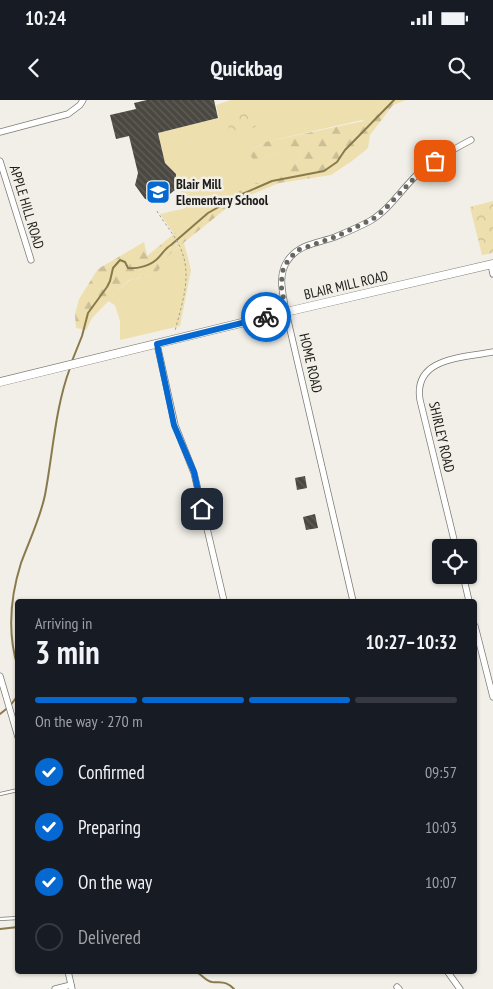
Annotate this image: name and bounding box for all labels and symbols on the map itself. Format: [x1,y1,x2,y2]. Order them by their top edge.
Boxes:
pin [414,140,456,182]
street label: APPLE HILL ROAD [6,163,48,251]
place label: Blair Mill Elementary School [176,175,269,209]
school or university icon: Blair Mill Elementary School [145,179,171,205]
street label: BLAIR MILL ROAD [302,267,390,303]
courier [241,292,291,342]
street label: HOME ROAD [295,331,327,395]
street label: SHIRLEY ROAD [425,400,459,474]
pin [181,488,223,530]

